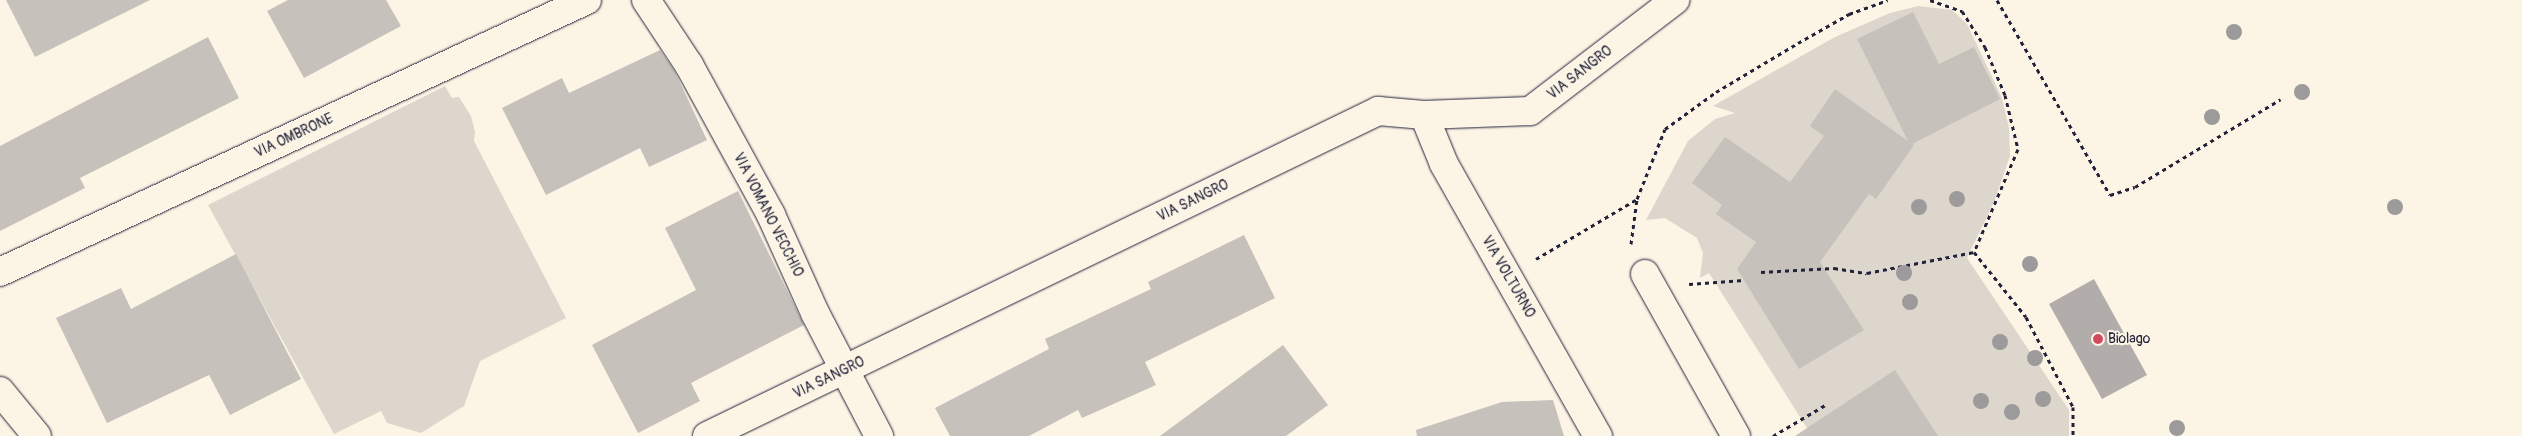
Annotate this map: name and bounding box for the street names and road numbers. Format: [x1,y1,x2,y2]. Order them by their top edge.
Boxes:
street label: VIA SANGRO [1544,43,1616,103]
street label: VIA OMBRONE [252,110,336,162]
street label: VIA VOMANO VECCHIO [729,150,807,280]
street label: VIA SANGRO [1155,176,1231,226]
street label: VIA VOLTURNO [1478,233,1538,321]
street label: VIA SANGRO [791,353,867,403]

